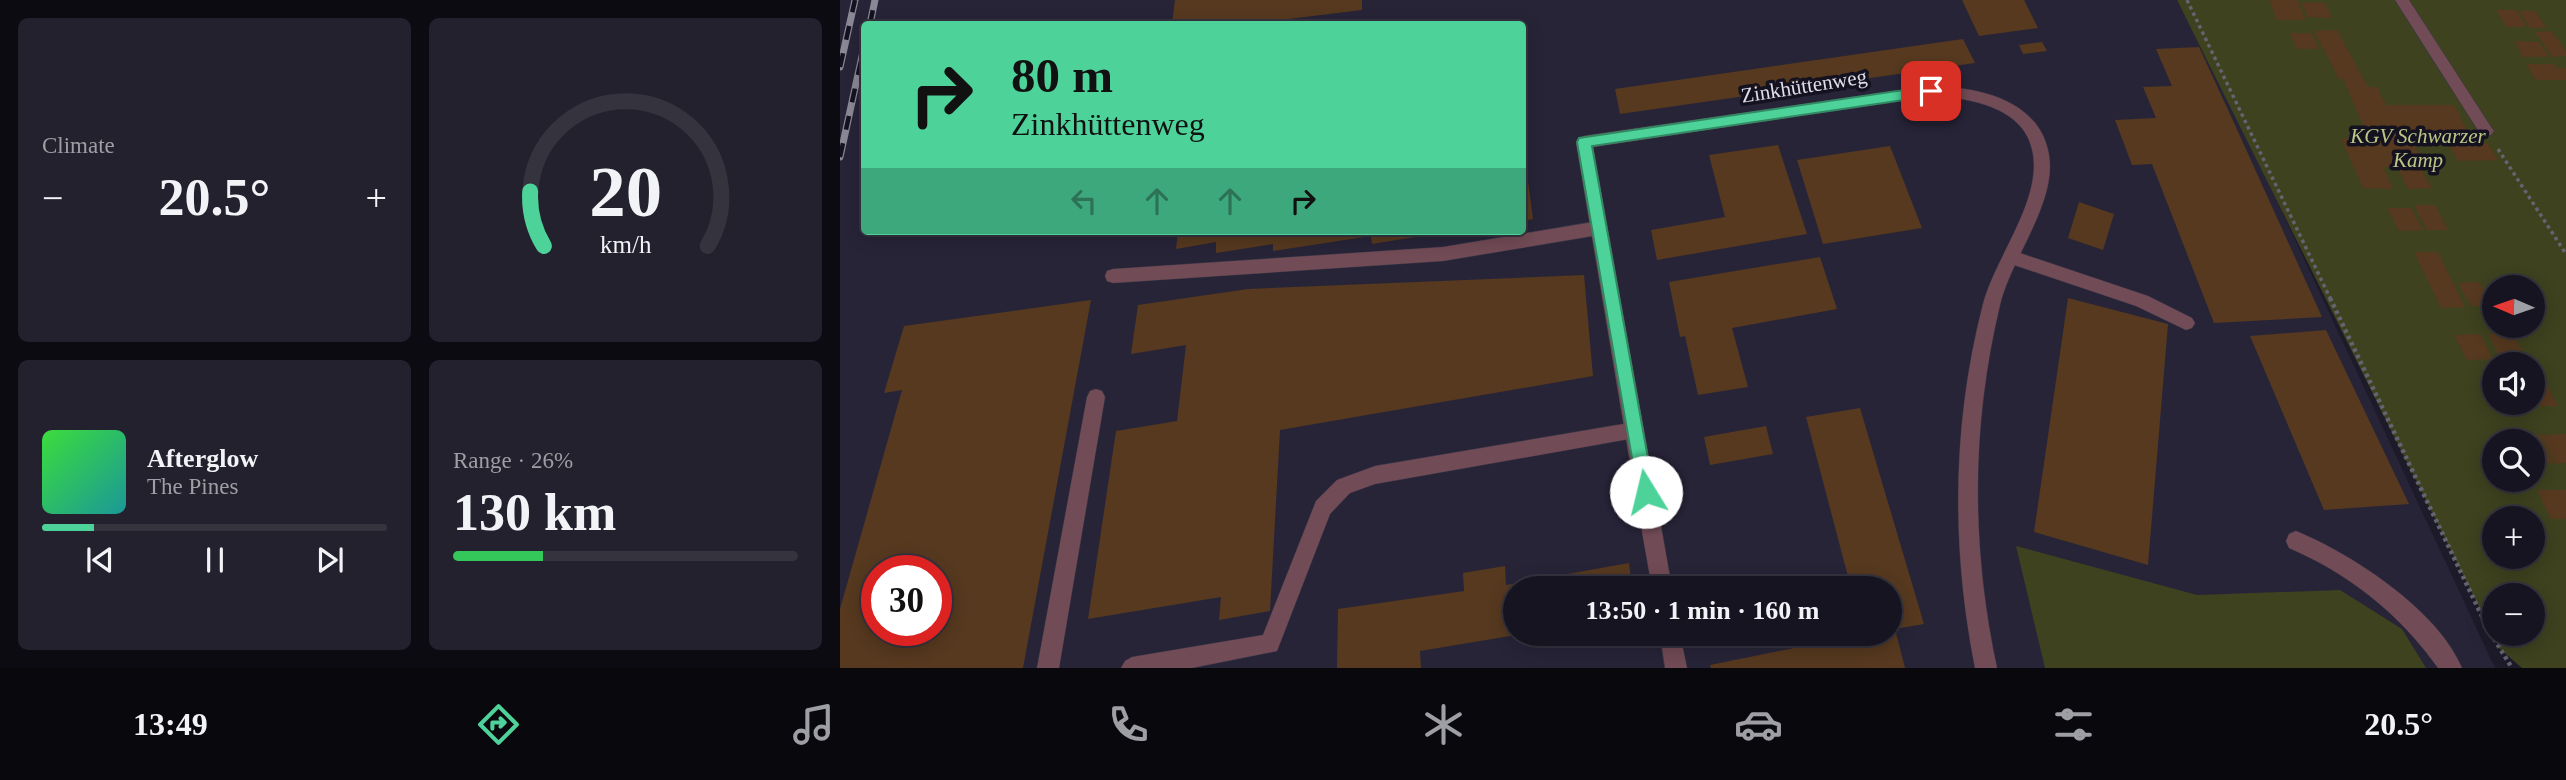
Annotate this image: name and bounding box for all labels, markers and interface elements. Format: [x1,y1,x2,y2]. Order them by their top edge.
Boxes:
text: 80 m [1011,48,1113,103]
icon: right [896,49,987,140]
pin [1901,61,1961,121]
street label: Zinkhüttenweg [1739,64,1869,108]
icon: arrive [1912,72,1950,110]
text: Zinkhüttenweg [1011,106,1205,142]
park label: KGV Schwarzer Kamp [2349,124,2487,172]
text: Climate [42,133,115,158]
text: 20 [589,151,662,232]
text: 20.5° [159,169,270,226]
text: − [42,177,63,219]
text: + [366,177,387,219]
icon: left [1065,182,1103,220]
icon: ahead [1138,182,1176,220]
icon: ahead [1211,182,1249,220]
icon: right [1284,182,1322,220]
text: km/h [600,231,652,258]
north arrow [2482,275,2544,338]
map controls [2482,275,2545,646]
button: sound [2482,352,2545,415]
button: search [2482,429,2545,492]
text: Afterglow [147,444,258,473]
text: Range · 26% [453,448,573,473]
position arrow [1609,455,1683,529]
text: The Pines [147,474,238,499]
text: 130 km [453,484,616,541]
button: + [2482,506,2545,569]
icon: previous [81,541,119,579]
icon: pause [196,541,234,579]
icon: next [311,541,349,579]
speed limit sign: 30 [861,555,952,646]
button: − [2482,583,2545,646]
text: 13:50 · 1 min · 160 m [1586,596,1820,625]
icon: directions [474,700,523,749]
icon: music [789,700,838,749]
icon: phone [1104,700,1153,749]
icon: climate [1419,700,1468,749]
icon: car [1734,700,1783,749]
icon: filters [2049,700,2098,749]
text: 13:49 [133,706,208,742]
text: 20.5° [2364,706,2433,742]

